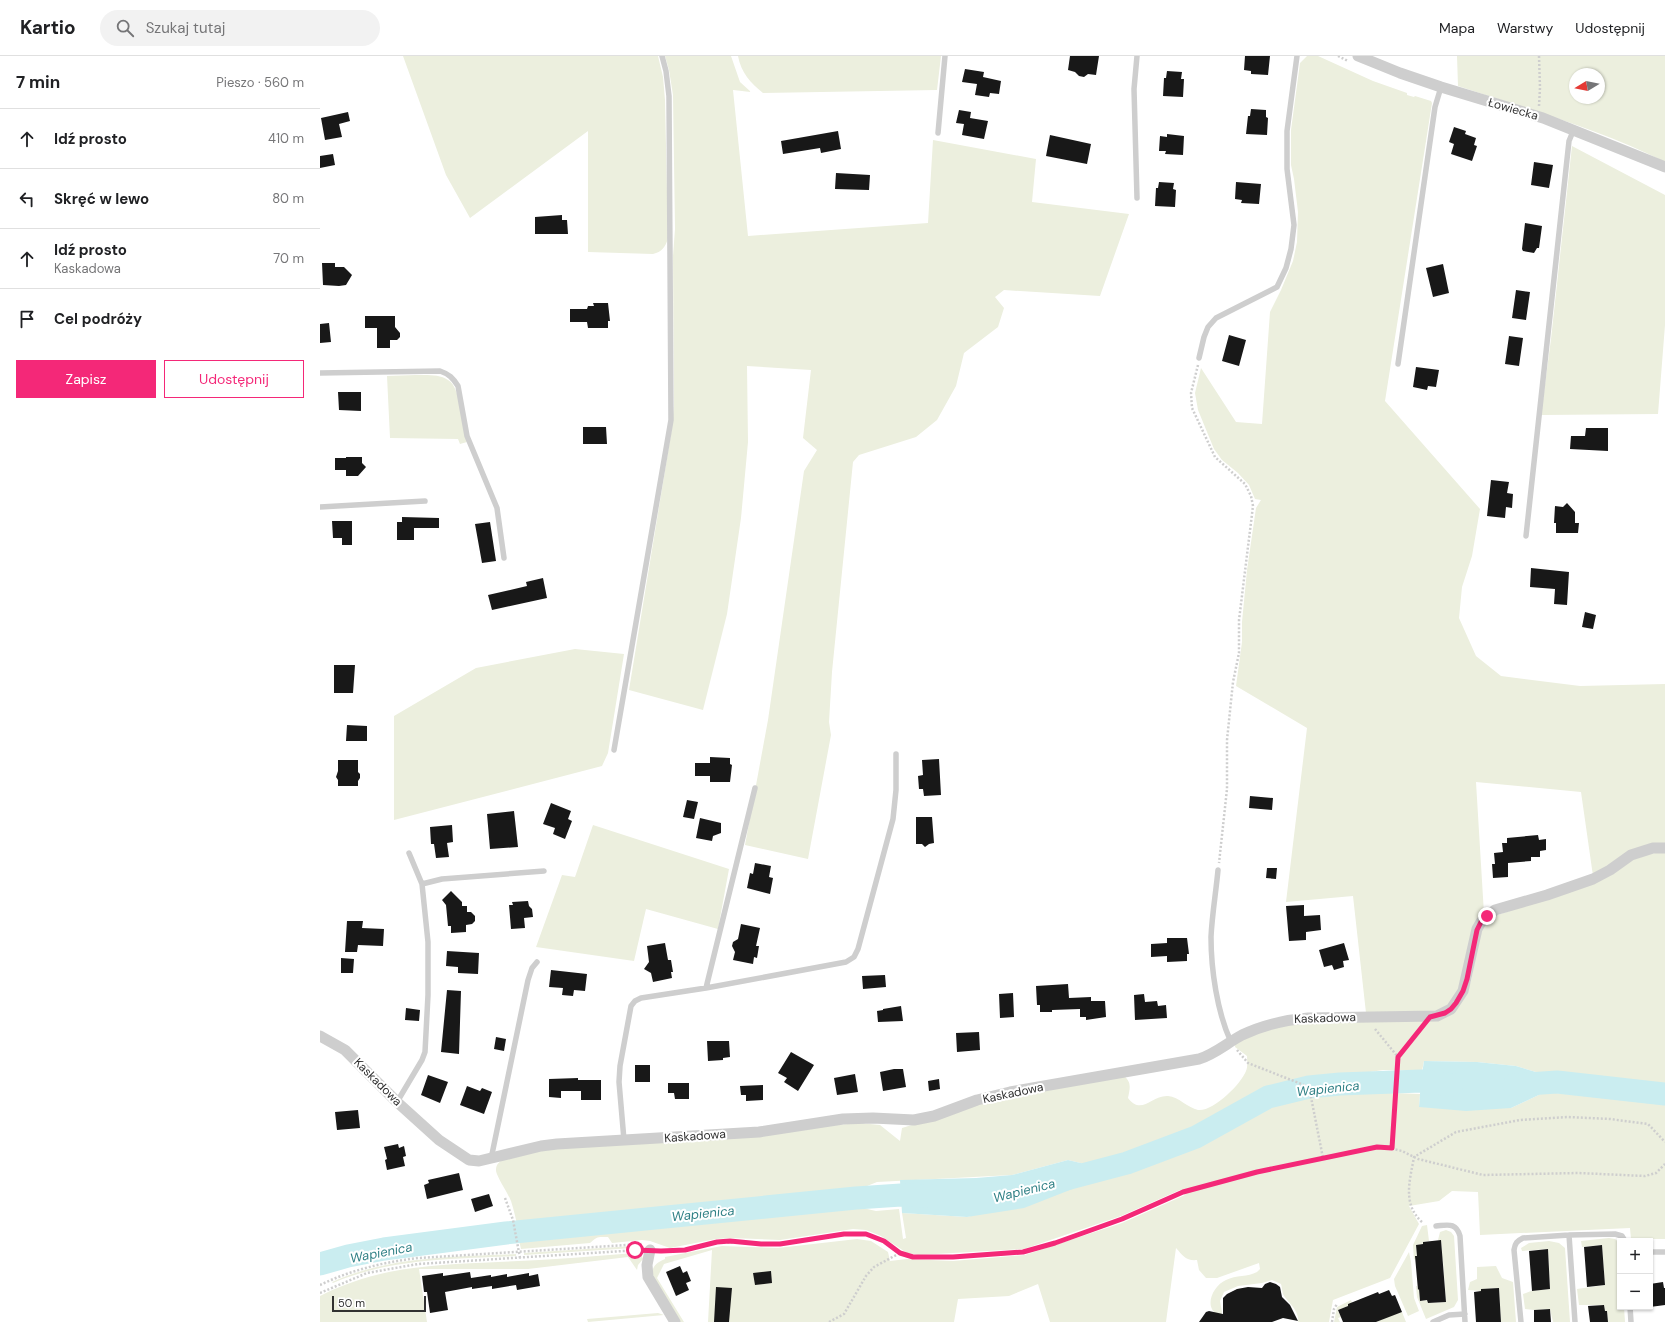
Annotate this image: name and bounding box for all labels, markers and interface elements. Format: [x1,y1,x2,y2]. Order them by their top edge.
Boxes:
search box [100,10,380,46]
text: Kartio [20,15,76,40]
icon: search [114,17,136,39]
text: Szukaj tutaj [146,18,225,38]
text: Mapa [1439,19,1475,37]
text: Warstwy [1497,19,1553,37]
text: Udostępnij [1575,19,1645,37]
north arrow [1569,68,1605,104]
text: 7 min [16,71,60,93]
text: Pieszo · 560 m [216,74,304,91]
street label: Łowiecka [1486,94,1540,124]
icon: ahead [16,128,38,150]
text: Idź prosto [54,129,127,149]
text: 410 m [268,130,304,147]
icon: left [16,188,38,210]
text: Skręć w lewo [54,189,149,209]
text: 80 m [272,190,304,207]
text: Idź prosto [54,240,127,260]
icon: ahead [16,248,38,270]
text: 70 m [273,250,304,267]
text: Kaskadowa [54,260,121,277]
icon: arrive [16,308,38,330]
text: Cel podróży [54,309,142,329]
button: Zapisz [16,360,156,398]
button: Udostępnij [164,360,304,398]
route end [1478,907,1496,925]
street label: Kaskadowa [1294,1009,1356,1027]
street label: Kaskadowa [351,1055,405,1109]
water label: Wapienica [1296,1077,1360,1100]
street label: Kaskadowa [981,1079,1045,1107]
street label: Kaskadowa [664,1126,726,1146]
water label: Wapienica [991,1175,1057,1206]
water label: Wapienica [671,1202,735,1225]
water label: Wapienica [348,1238,414,1267]
map controls [1617,1238,1653,1310]
button: + [1617,1238,1653,1274]
route start [626,1241,644,1259]
button: − [1617,1274,1653,1310]
scale bar [332,1294,426,1313]
text: 50 m [338,1296,365,1310]

